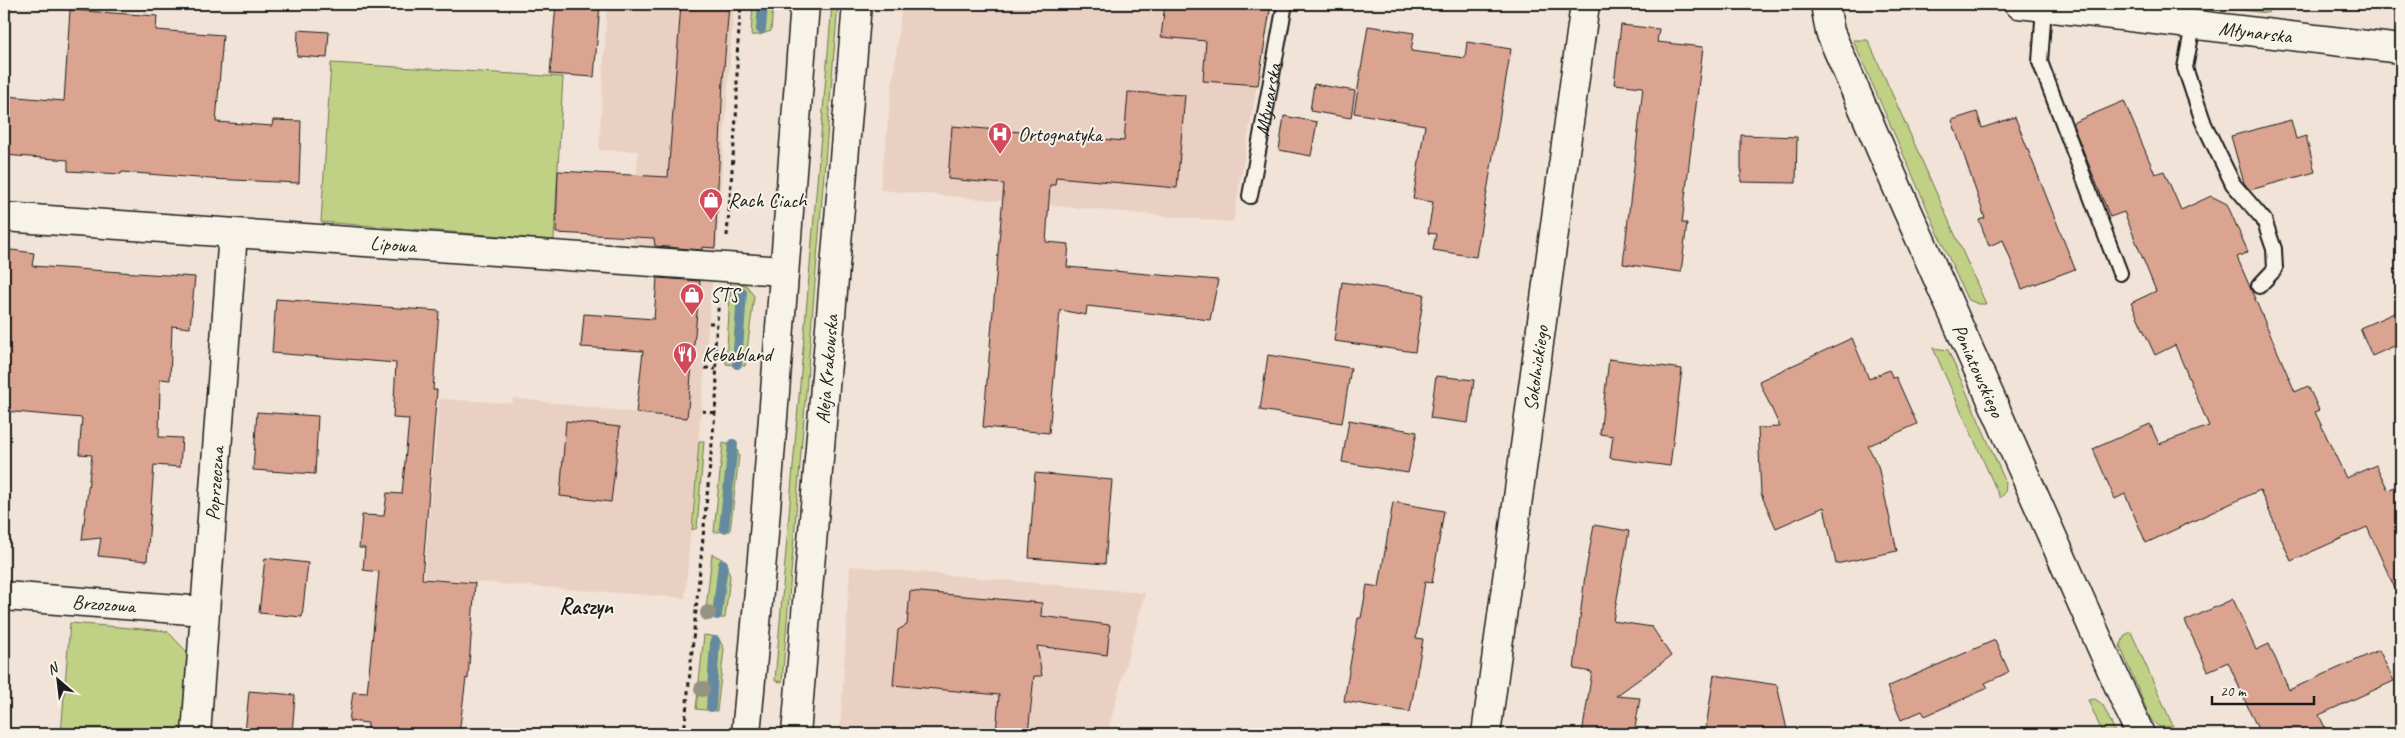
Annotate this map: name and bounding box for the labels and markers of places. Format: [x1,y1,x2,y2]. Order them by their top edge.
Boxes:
hospital icon: Ortognatyka [987,121,1013,155]
place label: Ortognatyka [1018,122,1104,147]
shop icon: Rach Ciach [698,187,724,221]
place label: Rach Ciach [728,188,808,213]
shop icon: STS [679,282,705,316]
place label: STS [710,283,742,308]
restaurant icon: Kebabland [672,341,698,375]
place label: Kebabland [702,342,775,367]

